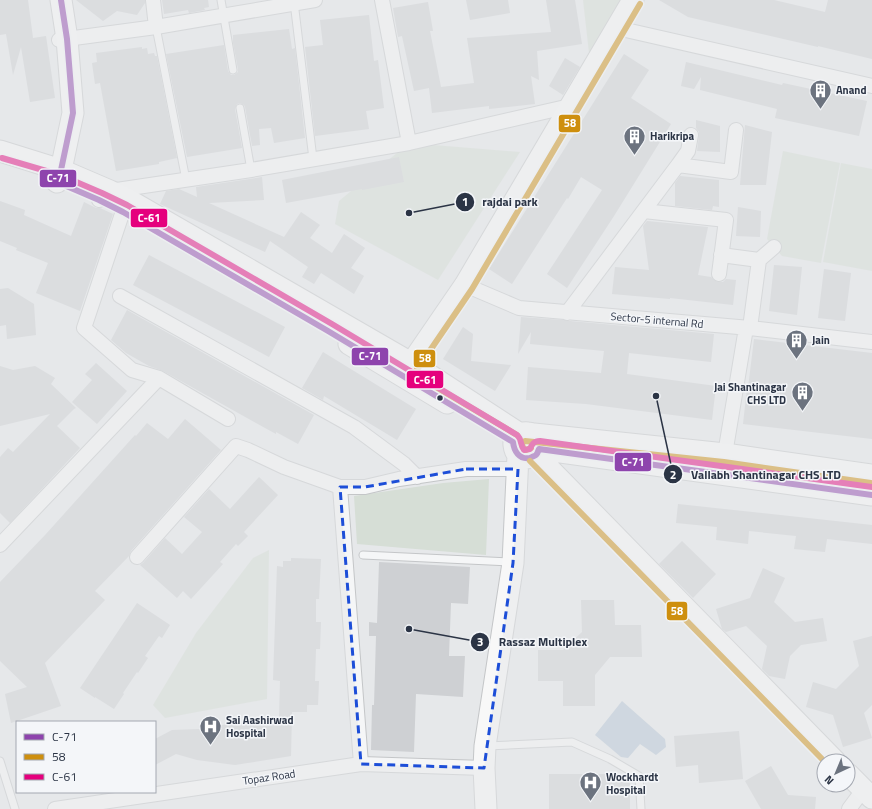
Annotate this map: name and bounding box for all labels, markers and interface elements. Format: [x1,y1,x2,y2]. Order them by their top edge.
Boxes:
building icon: Anand [808,77,834,110]
place label: Anand [836,82,866,98]
line badge: 58 [558,114,581,133]
text: 58 [564,115,576,131]
building icon: Harikripa [622,123,648,156]
place label: Harikripa [650,128,695,144]
line badge: C-71 [39,169,77,188]
text: C-71 [47,170,69,186]
callout: rajdai park [455,190,546,214]
text: 1 [462,192,468,211]
text: rajdai park [482,192,539,211]
line badge: C-61 [130,208,168,228]
text: C-61 [138,210,160,226]
street label: Sector-5 internal Rd [610,308,704,332]
building icon: Jain [783,327,809,360]
place label: Jain [812,332,830,348]
line badge: C-71 [351,347,389,366]
text: C-71 [359,348,381,364]
line badge: 58 [413,349,436,368]
text: 58 [419,350,431,366]
line badge: C-61 [406,370,444,389]
text: C-61 [414,372,436,388]
place label: Jai Shantinagar CHS LTD [714,379,786,408]
building icon: Jai Shantinagar CHS LTD [789,380,815,413]
unlabelled marker [435,393,445,403]
line badge: C-71 [614,452,652,472]
text: C-71 [622,454,644,470]
callout: Vallabh Shantinagar CHS LTD [663,462,849,486]
text: 2 [670,465,676,484]
text: Vallabh Shantinagar CHS LTD [691,465,841,484]
line badge: 58 [666,601,688,621]
text: 58 [671,603,683,619]
callout: Rassaz Multiplex [470,630,595,654]
text: 3 [477,632,483,651]
text: Rassaz Multiplex [499,632,587,651]
place label: Sai Aashirwad Hospital [226,712,293,741]
hospital icon: Sai Aashirwad Hospital [198,713,224,746]
legend [16,721,156,793]
text: C-71 [52,727,77,746]
text: 58 [52,747,66,766]
north arrow [816,753,856,793]
street label: Topaz Road [242,765,297,789]
text: C-61 [52,767,77,786]
place label: Wockhardt Hospital [606,769,658,798]
hospital icon: Wockhardt Hospital [577,770,603,803]
text: N [821,772,837,789]

